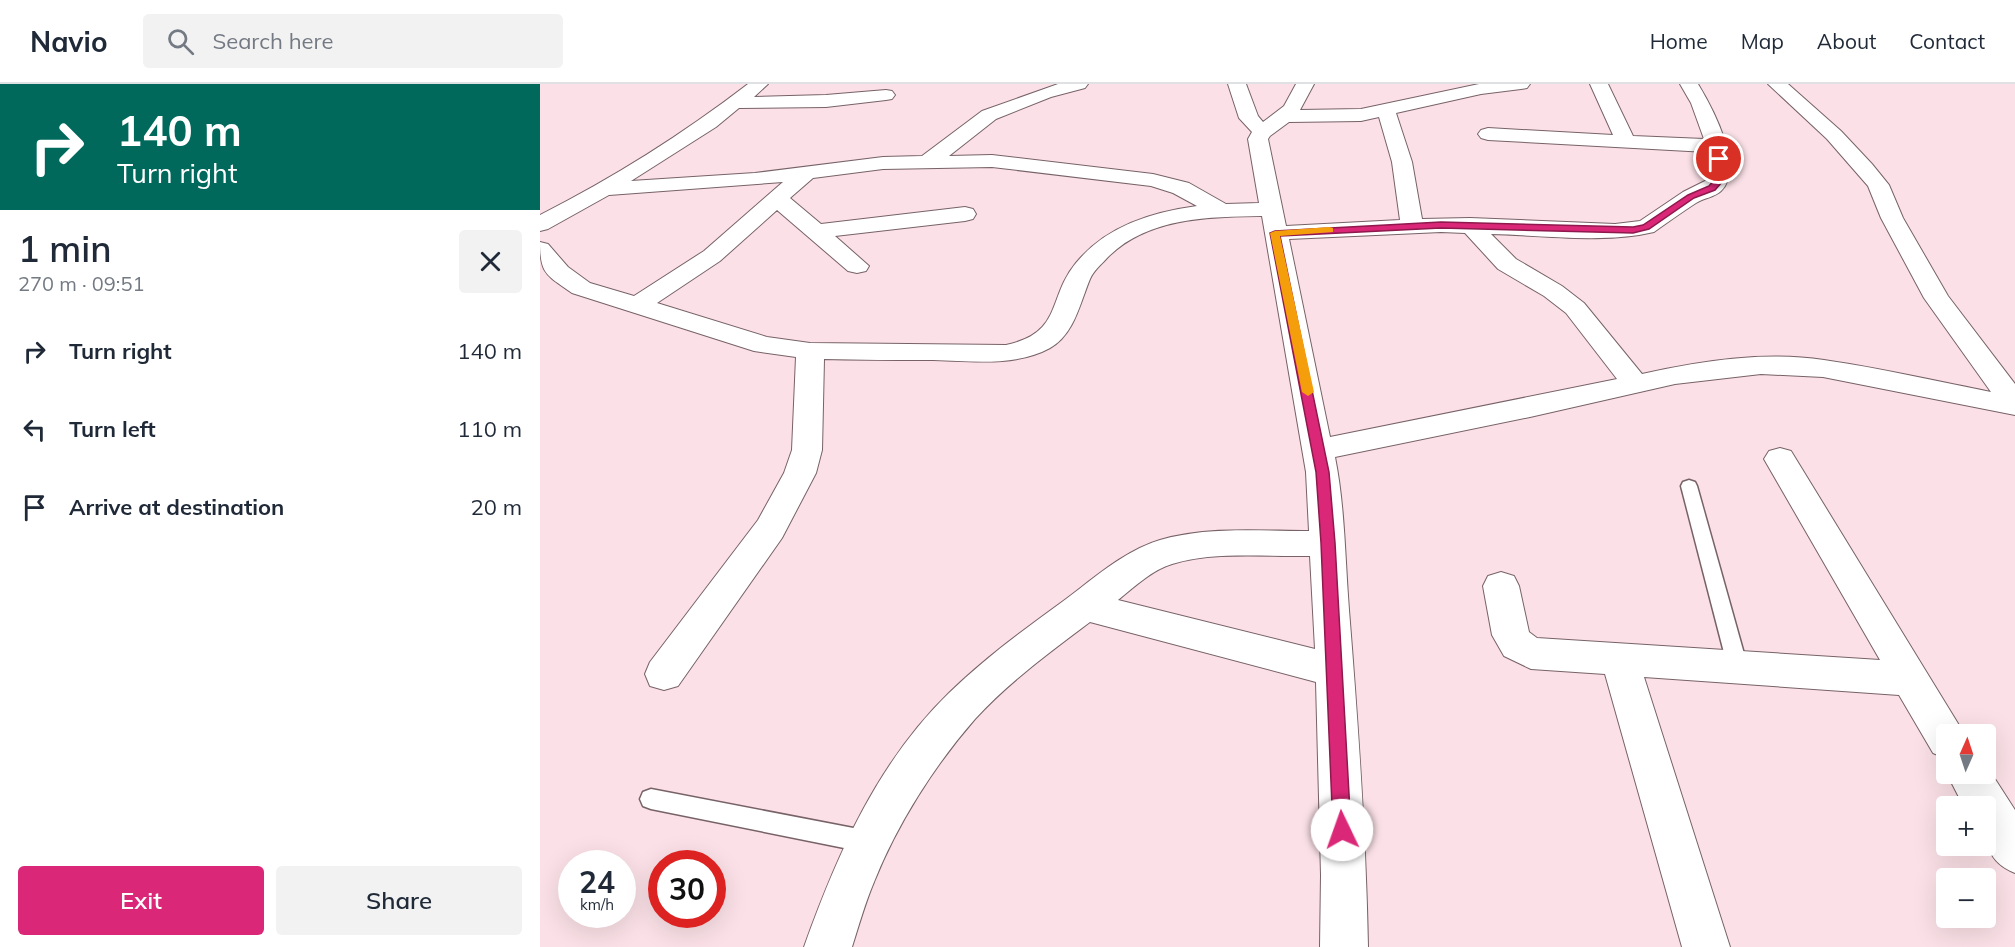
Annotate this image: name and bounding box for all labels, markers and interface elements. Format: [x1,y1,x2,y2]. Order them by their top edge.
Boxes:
search box [143,14,563,68]
text: Navio [30,24,107,59]
icon: search [164,25,197,58]
text: Search here [212,27,333,55]
text: Home [1650,28,1708,54]
text: Map [1741,28,1784,54]
text: About [1817,28,1876,54]
text: Contact [1909,28,1985,54]
text: 140 m [117,104,242,157]
icon: right [18,108,96,186]
pin [1693,133,1744,184]
icon: arrive [1702,142,1735,175]
text: Turn right [117,156,237,190]
text: 1 min [18,226,112,271]
button: close [459,230,522,293]
text: 270 m · 09:51 [18,271,144,296]
icon: right [18,335,51,368]
text: Turn right [69,337,172,365]
text: 140 m [457,337,522,365]
icon: left [18,413,51,446]
text: Turn left [69,415,156,443]
text: 110 m [457,415,522,443]
icon: arrive [18,491,51,524]
text: Arrive at destination [69,493,284,521]
text: 20 m [471,493,522,521]
north arrow [1936,724,1996,784]
map controls [1936,724,1996,928]
button: + [1936,796,1996,856]
position arrow [1310,798,1374,862]
speed limit sign: 30 [648,850,726,928]
text: 24 [579,863,615,901]
button: Exit [18,866,264,935]
button: Share [276,866,522,935]
button: − [1936,868,1996,928]
text: km/h [580,895,614,914]

